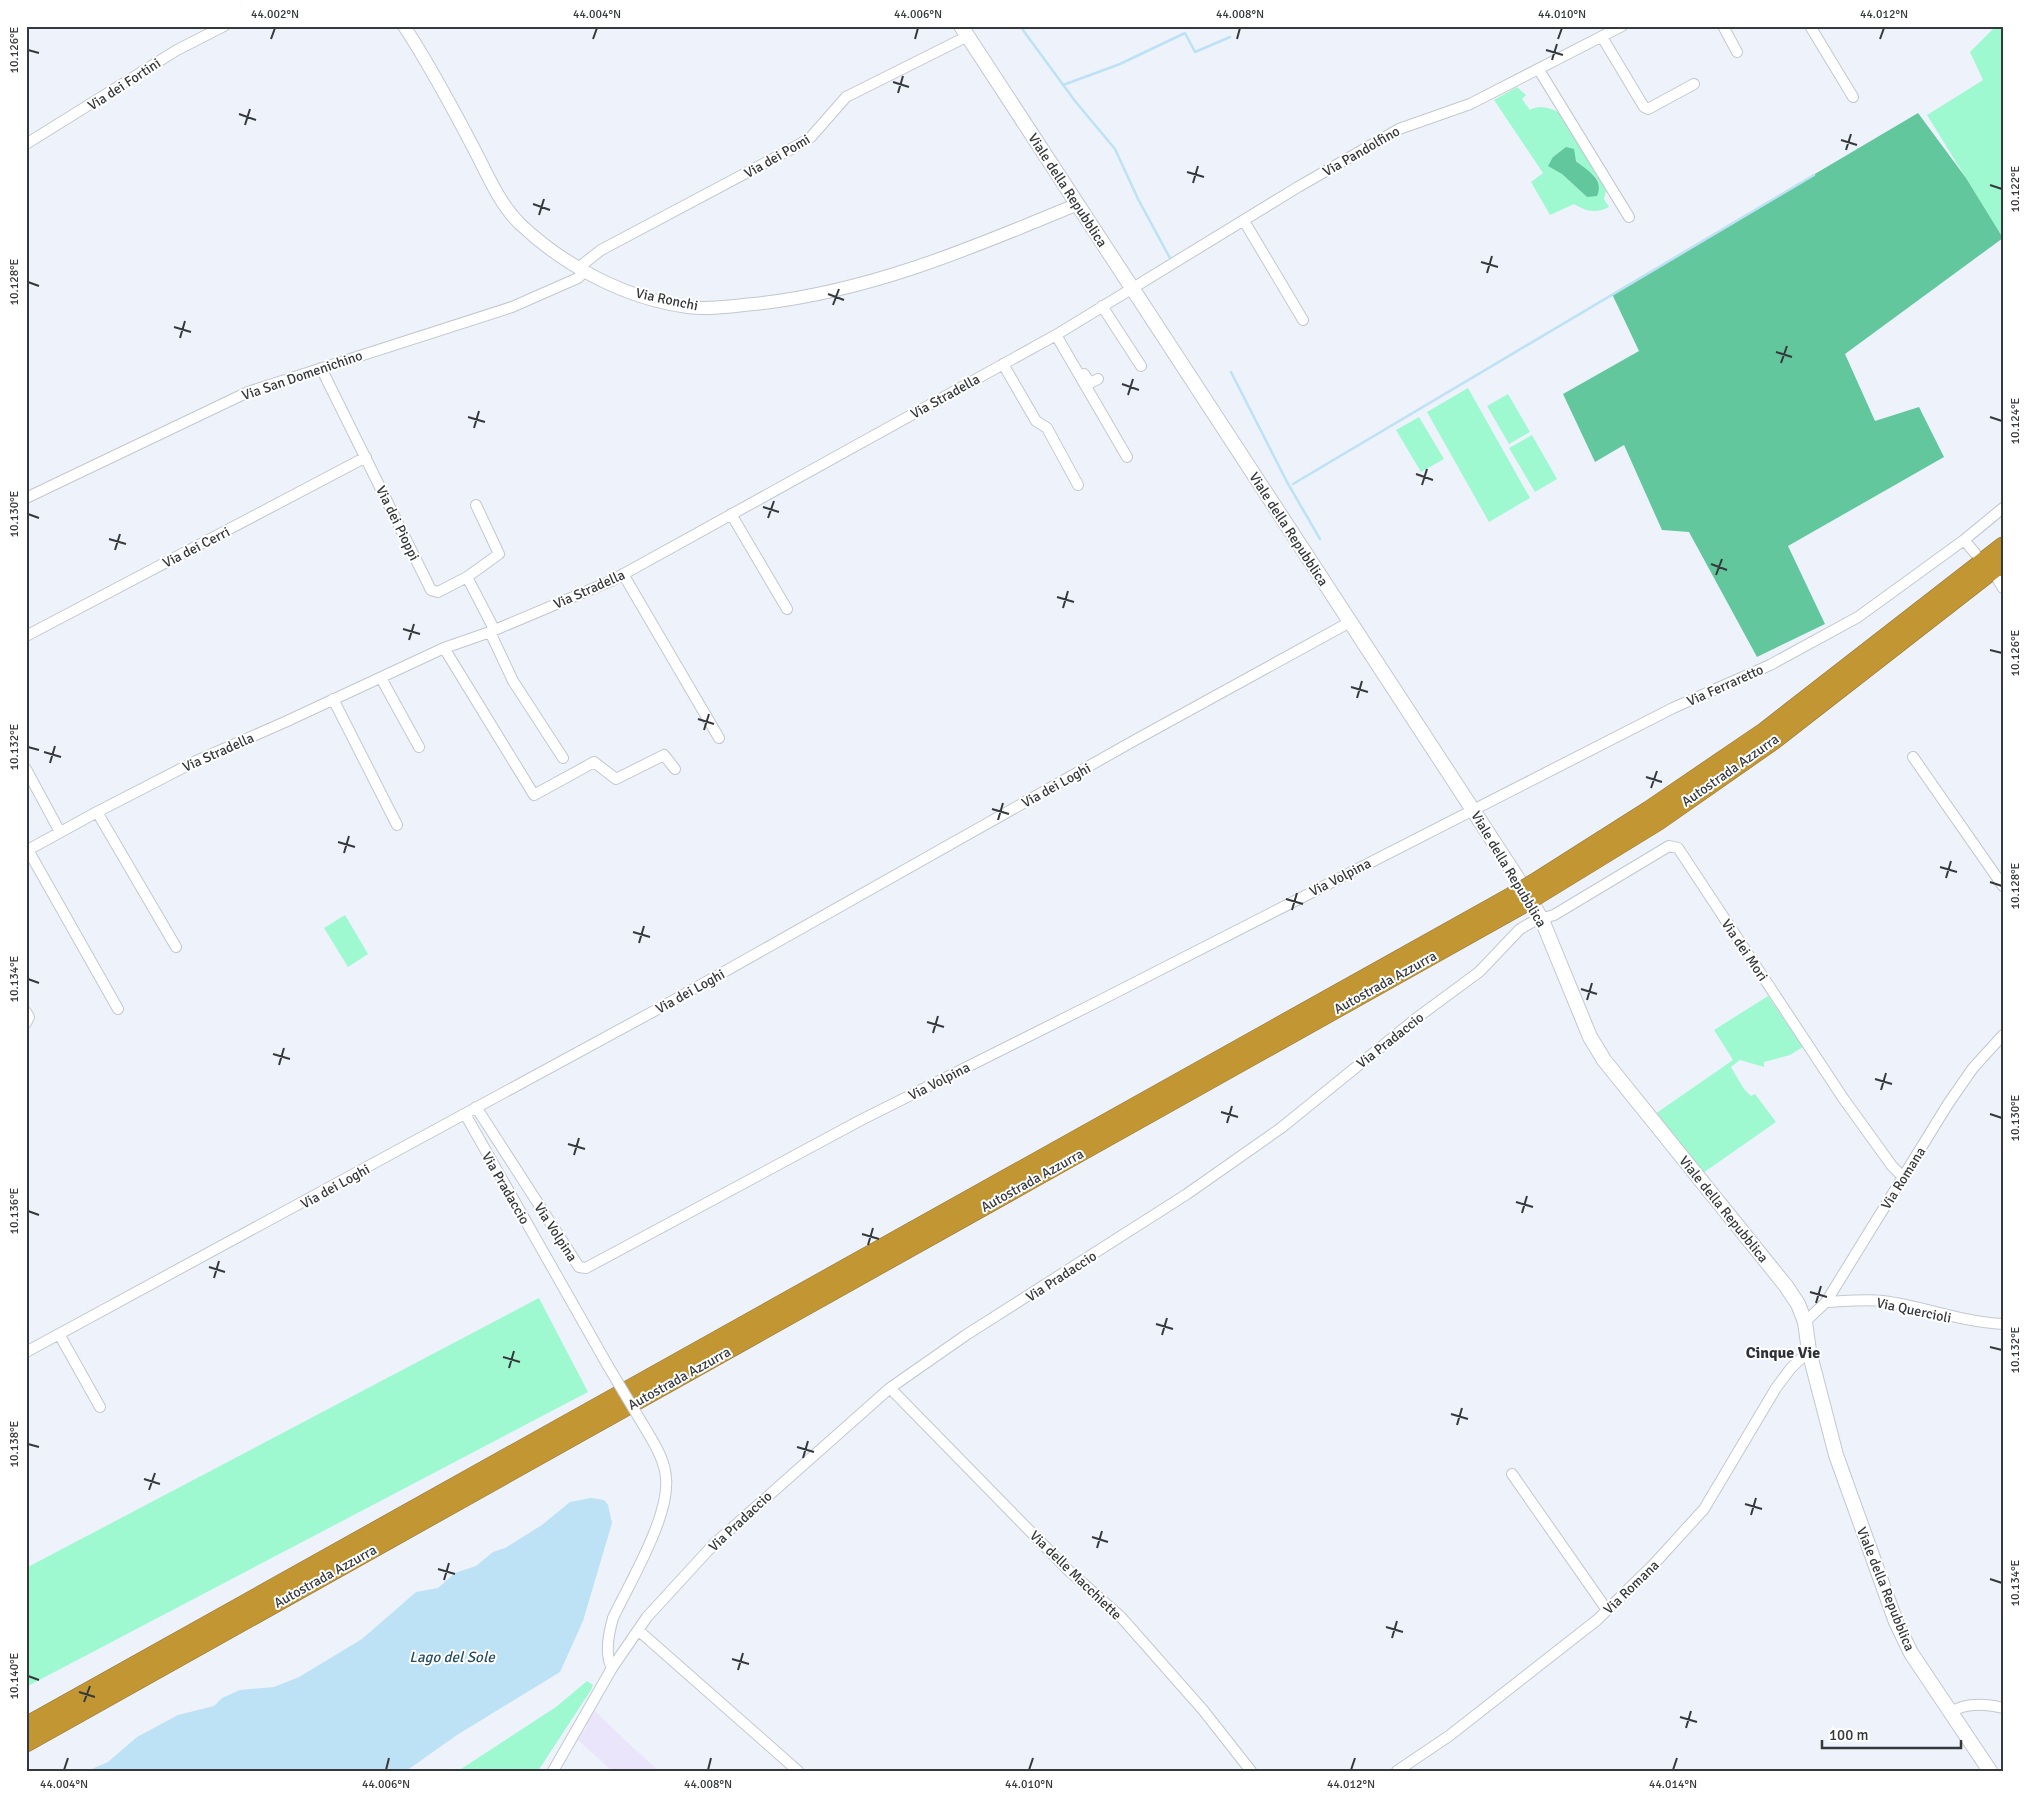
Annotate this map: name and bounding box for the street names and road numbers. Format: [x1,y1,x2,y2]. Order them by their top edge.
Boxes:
street label: Via dei Fortini [85,55,164,114]
street label: Via Pandolfino [1320,123,1403,180]
street label: Viale della Repubblica [1024,130,1111,250]
street label: Via dei Pomi [741,131,813,182]
street label: Via Ronchi [634,285,700,314]
street label: Via San Domenichino [240,347,365,404]
street label: Via Stradella [908,370,983,422]
street label: Viale della Repubblica [1245,469,1332,589]
street label: Via dei Pioppi [372,483,423,563]
street label: Via dei Cerri [160,523,233,572]
street label: Via Stradella [551,566,628,613]
street label: Via Ferraretto [1684,661,1766,710]
street label: Via Stradella [180,729,257,776]
street label: Autostrada Azzurra [1678,731,1782,810]
street label: Via dei Loghi [1019,759,1094,811]
street label: Viale della Repubblica [1467,808,1550,930]
street label: Via Volpina [1307,855,1374,900]
street label: Via dei Mori [1718,916,1772,985]
street label: Autostrada Azzurra [1331,947,1440,1018]
street label: Via dei Loghi [653,965,728,1017]
street label: Via Pradaccio [1353,1009,1427,1072]
street label: Via Volpina [906,1059,973,1104]
street label: Via Romana [1878,1144,1929,1213]
street label: Autostrada Azzurra [978,1145,1087,1216]
street label: Via Pradaccio [478,1149,533,1227]
street label: Viale della Repubblica [1675,1153,1772,1266]
street label: Via dei Loghi [298,1160,373,1212]
street label: Via Volpina [530,1200,581,1265]
street label: Via Pradaccio [1023,1247,1100,1306]
street label: Via Quercioli [1875,1294,1953,1327]
street label: Autostrada Azzurra [625,1343,734,1414]
street label: Via Pradaccio [705,1488,776,1555]
street label: Viale della Repubblica [1853,1525,1918,1654]
street label: Via delle Macchiette [1026,1527,1125,1624]
street label: Autostrada Azzurra [271,1541,380,1612]
street label: Via Romana [1600,1557,1663,1618]

